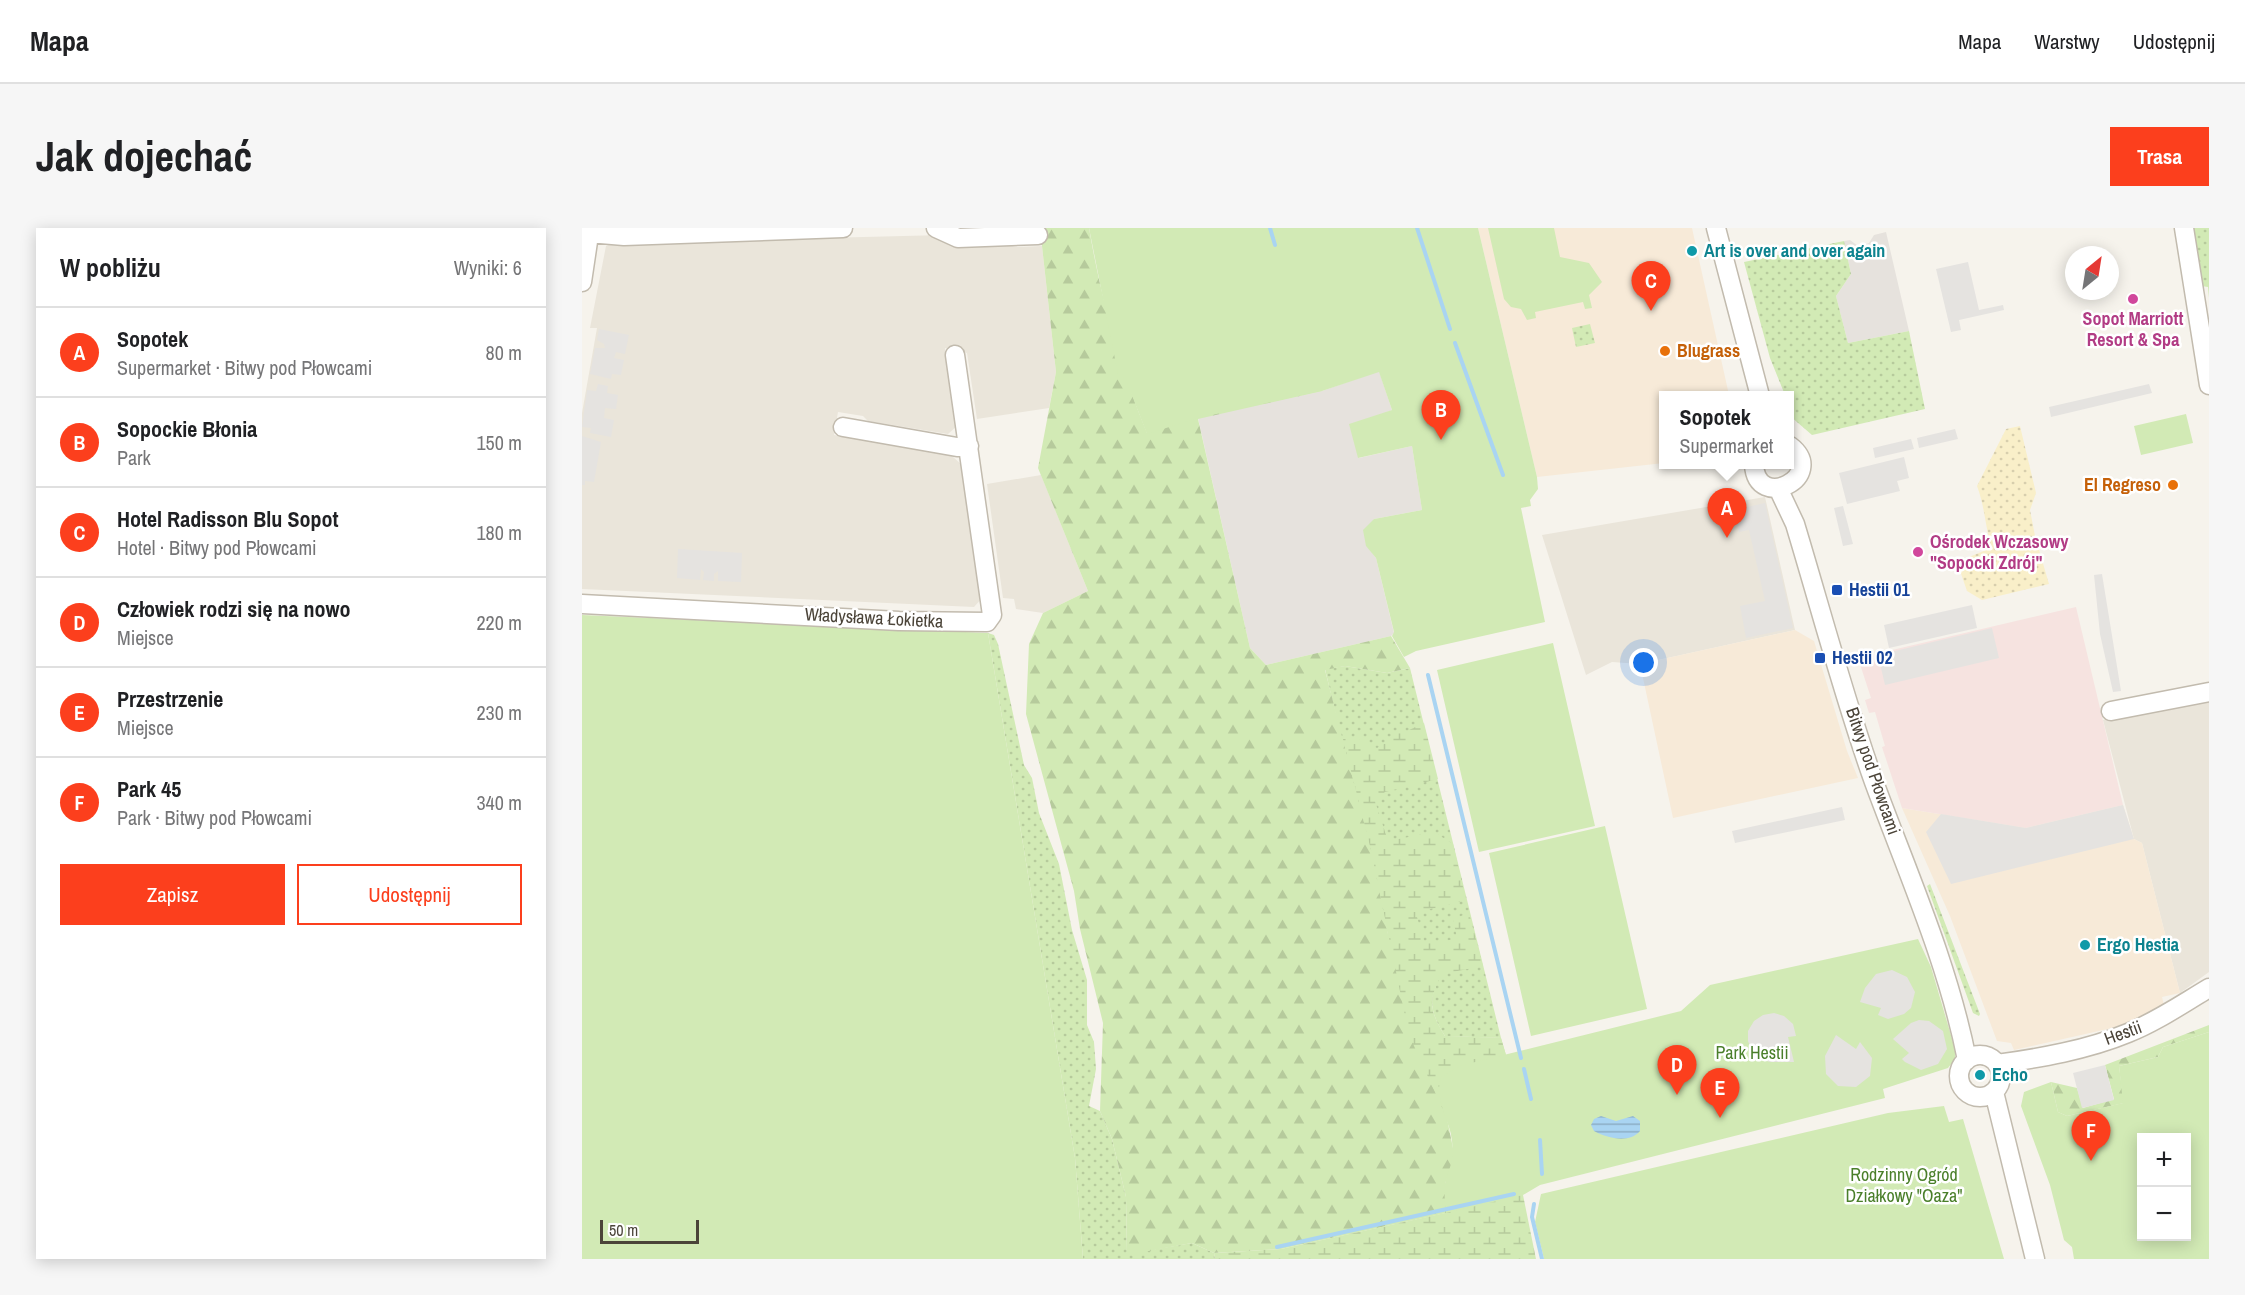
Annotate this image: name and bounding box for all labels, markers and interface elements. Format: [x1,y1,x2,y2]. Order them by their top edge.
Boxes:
text: Mapa [30,22,89,60]
text: Mapa [1958,27,2001,56]
text: Warstwy [2034,27,2100,56]
text: Udostępnij [2133,27,2215,56]
button: Trasa [2110,127,2209,186]
text: Jak dojechać [36,128,252,184]
place label: Art is over and over again [1704,238,1885,263]
marker: Art is over and over again [1685,244,1699,258]
north arrow [2065,246,2119,300]
text: W pobliżu [60,250,161,285]
text: Wyniki: 6 [454,254,522,281]
pin: C [1632,262,1670,311]
marker: Sopot Marriott Resort & Spa [2126,292,2140,306]
place label: Sopot Marriott Resort & Spa [2083,306,2184,352]
text: Sopotek [117,324,188,354]
place label: Blugrass [1677,338,1740,363]
text: A [74,339,85,366]
text: 80 m [486,339,522,366]
marker: Blugrass [1658,344,1672,358]
text: Supermarket · Bitwy pod Płowcami [117,354,372,381]
pin: B [1422,390,1460,440]
popup [1659,391,1794,469]
text: Sopotek [1680,402,1751,432]
text: Sopockie Błonia [117,414,257,444]
text: B [74,429,85,456]
text: 150 m [476,429,522,456]
text: Supermarket [1680,432,1773,459]
text: Park [117,444,151,471]
place label: El Regreso [2084,472,2161,497]
marker: El Regreso [2166,478,2180,492]
pin: A [1708,488,1746,538]
text: Hotel Radisson Blu Sopot [117,504,339,534]
text: C [74,519,85,546]
text: 180 m [476,519,522,546]
place label: Ośrodek Wczasowy "Sopocki Zdrój" [1930,529,2069,575]
text: Hotel · Bitwy pod Płowcami [117,534,317,561]
marker: Ośrodek Wczasowy "Sopocki Zdrój" [1911,545,1925,559]
place label: Hestii 01 [1849,577,1911,602]
marker: Hestii 01 [1830,583,1844,597]
text: Człowiek rodzi się na nowo [117,594,351,624]
street label: Władysława Łokietka [804,601,944,634]
text: D [74,609,85,636]
text: 220 m [476,609,522,636]
text: Miejsce [117,624,174,651]
place label: Hestii 02 [1832,645,1893,670]
your location [1629,648,1658,677]
marker: Hestii 02 [1813,651,1827,665]
text: Przestrzenie [117,684,223,714]
text: E [74,699,85,726]
text: 230 m [476,699,522,726]
street label: Bitwy pod Płowcami [1840,704,1907,838]
text: Miejsce [117,714,174,741]
text: Park 45 [117,774,181,804]
text: F [74,789,85,816]
text: 340 m [476,789,522,816]
text: Park · Bitwy pod Płowcami [117,804,312,831]
button: Zapisz [60,864,285,925]
button: Udostępnij [297,864,522,925]
place label: Ergo Hestia [2097,932,2180,957]
marker: Ergo Hestia [2078,938,2092,952]
street label: Hestii [2100,1014,2145,1051]
park label: Park Hestii [1715,1040,1789,1065]
pin: D [1658,1046,1696,1095]
place label: Echo [1992,1062,2028,1087]
pin: E [1700,1068,1740,1118]
marker: Echo [1973,1068,1987,1082]
pin: F [2072,1112,2110,1161]
map controls [2137,1133,2191,1241]
button: + [2137,1133,2191,1187]
park label: Rodzinny Ogród Działkowy "Oaza" [1845,1162,1963,1208]
button: − [2137,1187,2191,1241]
scale bar [600,1217,699,1244]
text: 50 m [609,1219,638,1241]

